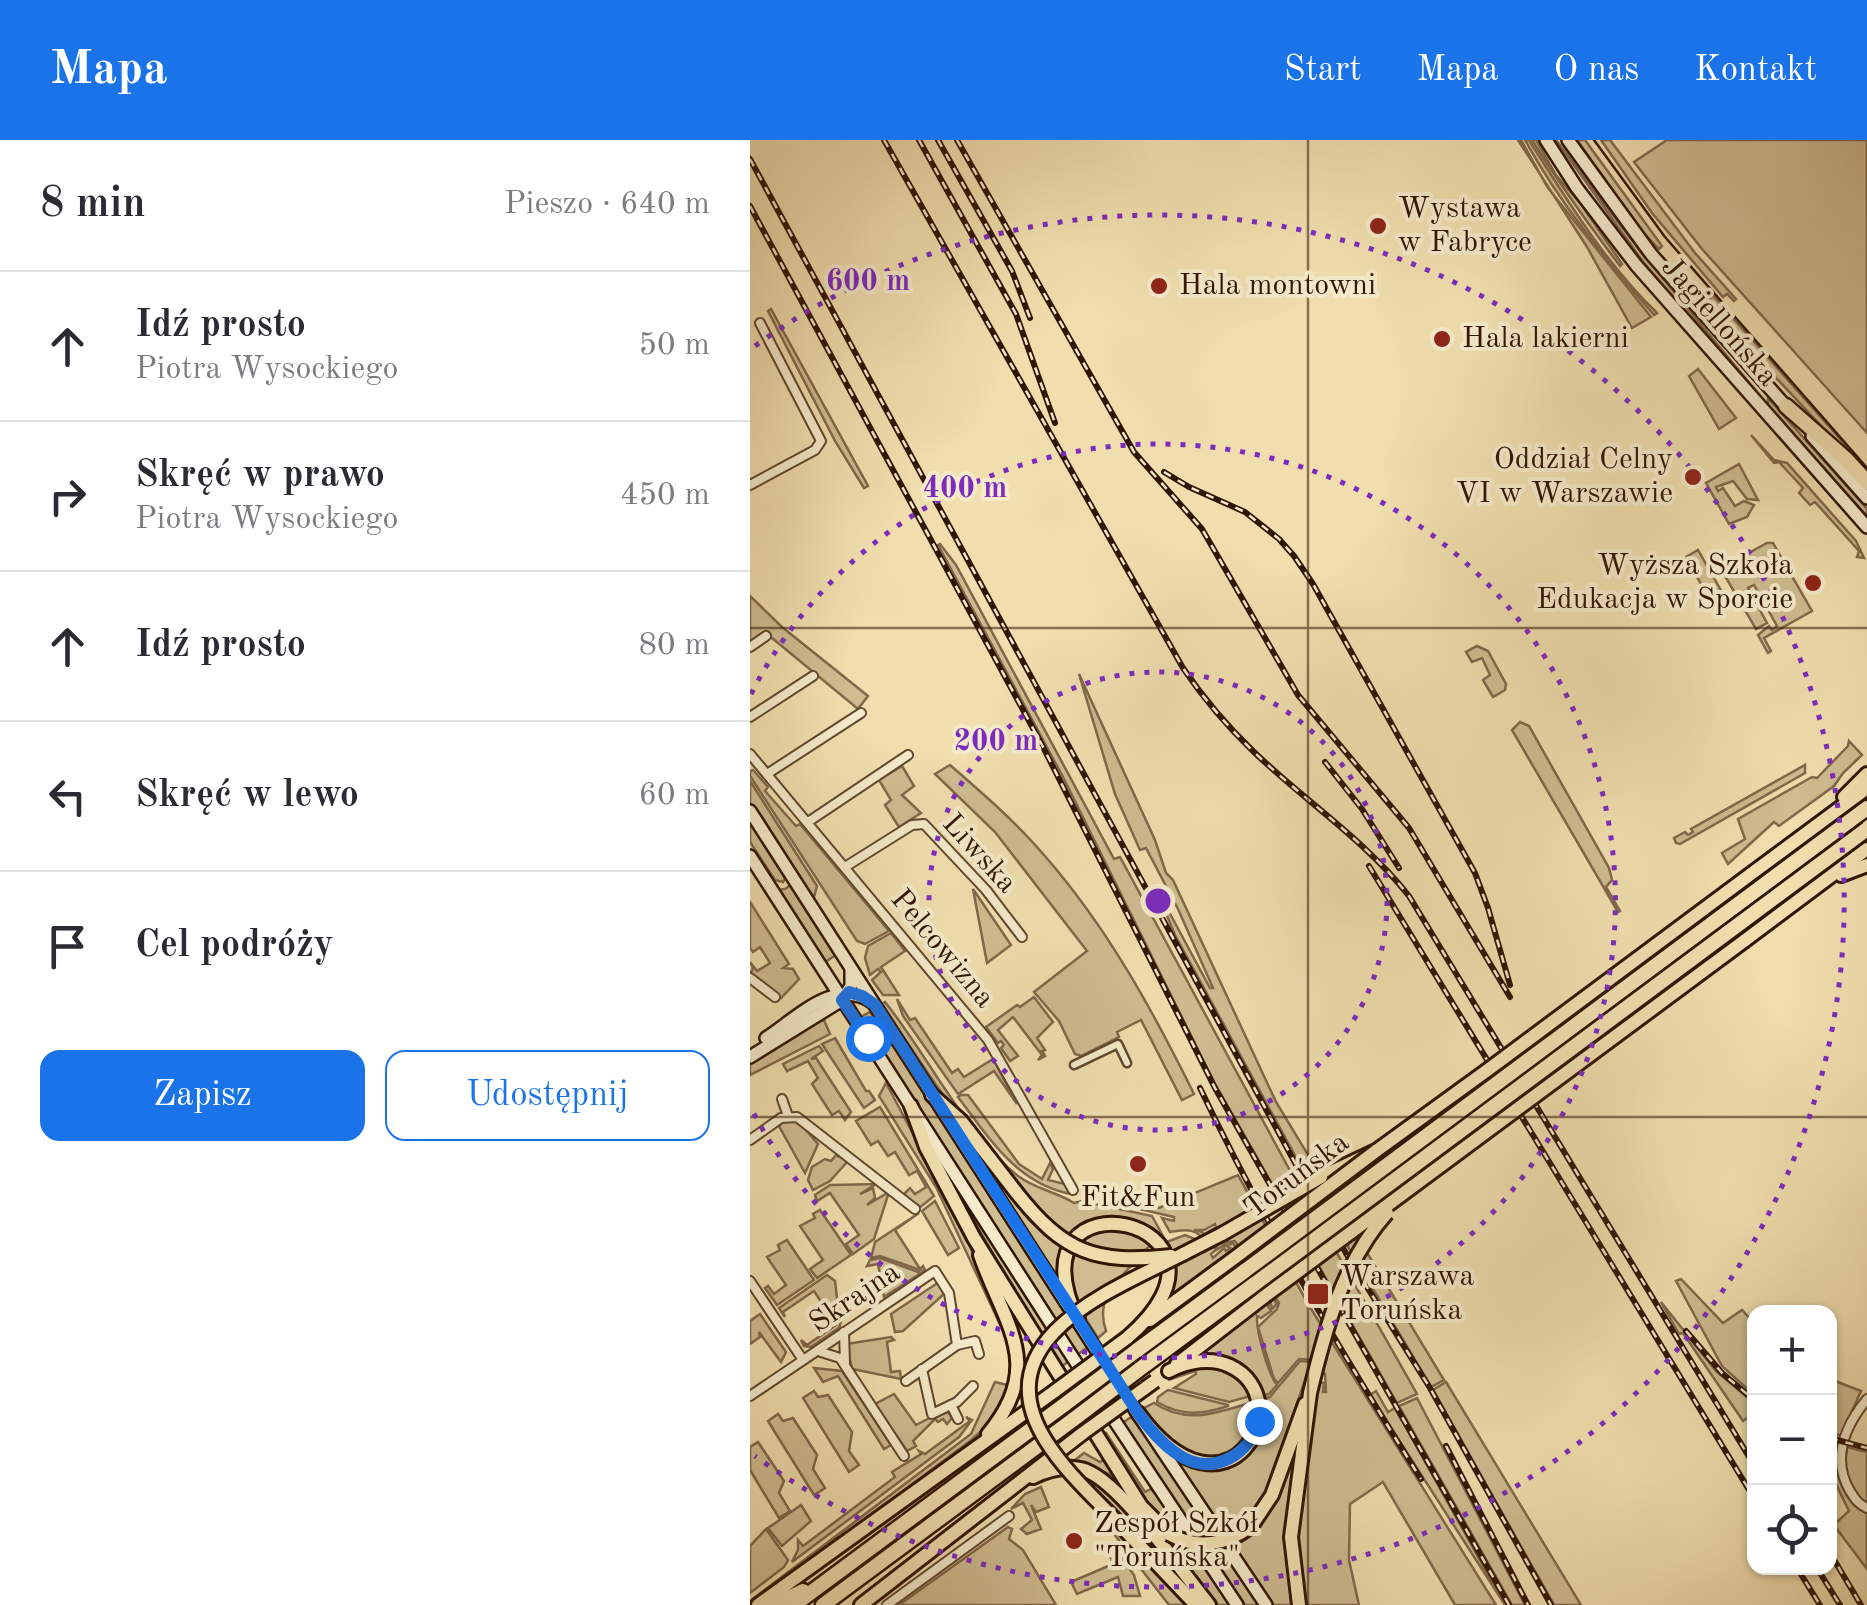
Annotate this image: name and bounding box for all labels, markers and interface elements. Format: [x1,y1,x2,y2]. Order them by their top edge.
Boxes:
text: Mapa [50,46,168,94]
text: Start [1284,53,1362,88]
text: Mapa [1417,53,1499,88]
text: O nas [1554,53,1639,88]
text: Kontakt [1694,53,1817,88]
text: 8 min [40,184,146,226]
text: Pieszo · 640 m [504,189,710,221]
place label: Wystawa w Fabryce [1398,194,1532,258]
marker: Wystawa w Fabryce [1367,215,1389,237]
street label: Jagiellońska [1655,252,1783,392]
text: 600 m [826,267,910,297]
place label: Hala montowni [1179,271,1376,301]
marker: Hala montowni [1148,275,1170,297]
text: Idź prosto [135,307,306,345]
icon: ahead [40,319,95,374]
place label: Hala lakierni [1462,324,1629,354]
marker: Hala lakierni [1431,328,1453,350]
text: 50 m [639,330,710,362]
text: Piotra Wysockiego [135,354,398,386]
place label: Oddział Celny VI w Warszawie [1456,445,1673,509]
text: Skręć w prawo [135,457,385,495]
marker: Oddział Celny VI w Warszawie [1682,466,1704,488]
icon: right [40,469,95,524]
text: 400 m [923,474,1007,504]
text: 450 m [620,480,710,512]
text: Piotra Wysockiego [135,504,398,536]
place label: Wyższa Szkoła Edukacja w Sporcie [1536,551,1793,615]
marker: Wyższa Szkoła Edukacja w Sporcie [1802,572,1824,594]
icon: ahead [40,619,95,674]
text: Idź prosto [135,627,306,665]
text: 80 m [639,630,710,662]
text: 200 m [954,727,1038,757]
icon: left [40,769,95,824]
text: Skręć w lewo [135,777,359,815]
text: 60 m [639,780,710,812]
street label: Liwska [936,809,1022,899]
centre of rings [1140,883,1176,919]
street label: Pelcowizna [884,884,1000,1014]
icon: arrive [40,919,95,974]
text: Cel podróży [135,927,334,965]
route start [846,1016,892,1062]
button: Zapisz [40,1050,365,1141]
button: Udostępnij [385,1050,710,1141]
street label: Toruńska [1239,1127,1355,1225]
marker: Fit&Fun [1127,1153,1149,1175]
place label: Fit&Fun [1081,1183,1195,1213]
street label: Skrajna [804,1257,906,1339]
place label: Warszawa Toruńska [1340,1262,1474,1326]
marker: Warszawa Toruńska [1305,1281,1331,1307]
map controls [1747,1305,1837,1575]
button: + [1747,1305,1837,1395]
button: − [1747,1395,1837,1485]
route end [1237,1399,1283,1445]
button: locate [1747,1485,1837,1575]
place label: Zespół Szkół "Toruńska" [1094,1509,1258,1573]
marker: Zespół Szkół "Toruńska" [1063,1530,1085,1552]

